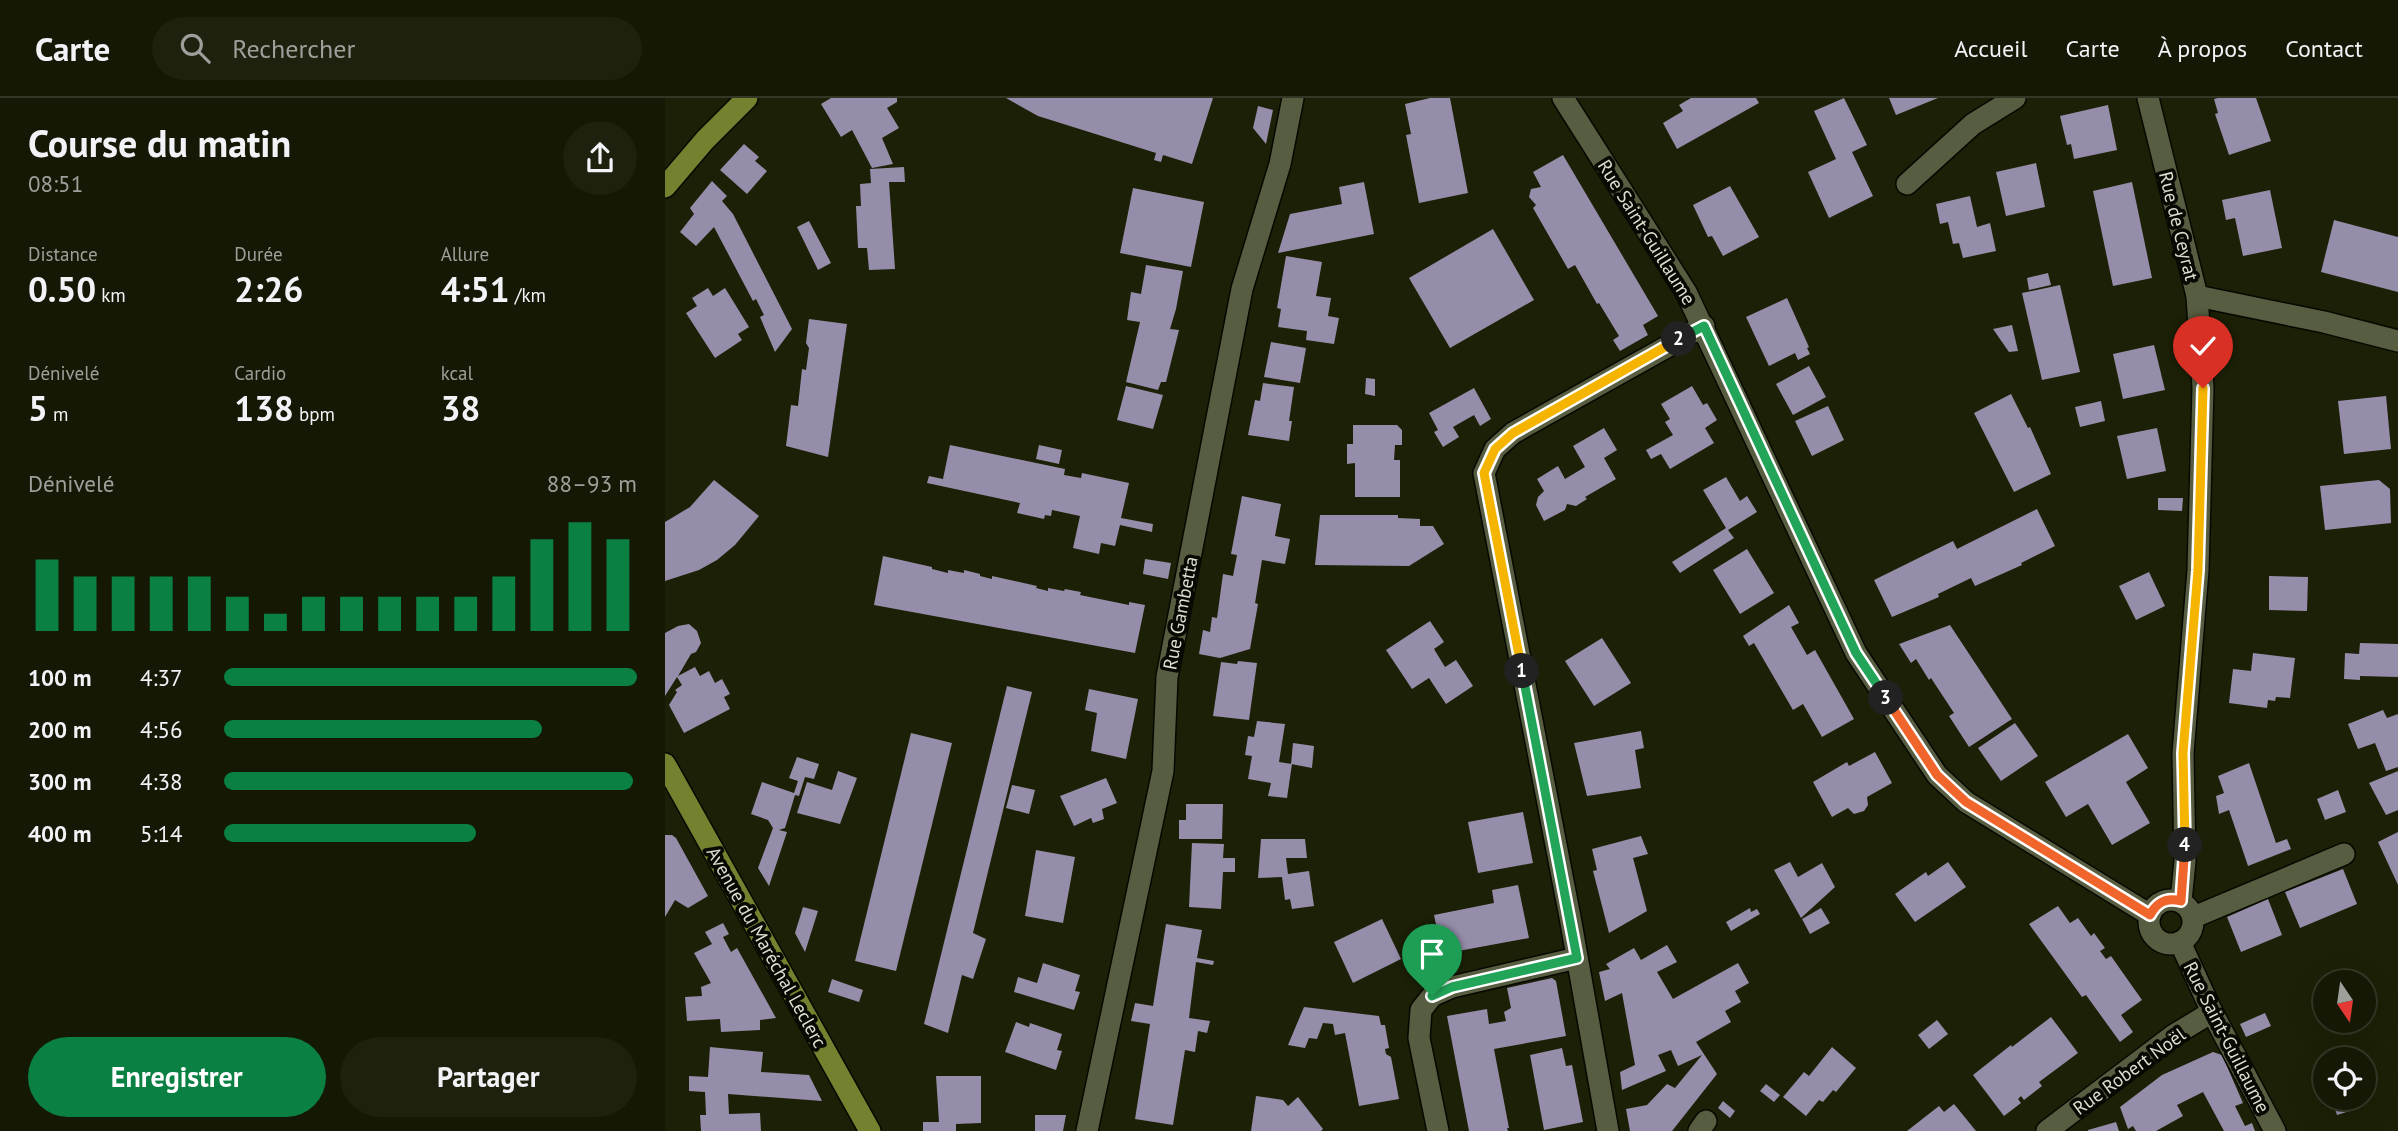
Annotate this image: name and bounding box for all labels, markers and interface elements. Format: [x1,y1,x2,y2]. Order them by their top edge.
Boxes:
search box [152,17,642,80]
text: Carte [35,27,110,70]
icon: search [176,29,214,67]
text: Rechercher [232,32,355,65]
text: Accueil [1954,33,2028,64]
text: Carte [2066,33,2120,64]
text: À propos [2158,33,2247,64]
text: Contact [2285,33,2363,64]
text: Course du matin [28,118,291,167]
button: share [563,121,637,195]
street label: Rue Saint-Guillaume [1593,155,1701,309]
text: 08:51 [28,169,83,198]
street label: Rue de Ceyrat [2154,169,2204,284]
text: Distance [28,242,98,266]
text: Durée [234,242,283,266]
text: Allure [441,242,489,266]
text: 0.50 [28,266,96,312]
text: 2:26 [234,266,303,312]
text: 4:51 [441,266,510,312]
text: km [96,283,126,307]
text: /km [510,283,546,307]
pin [2173,316,2233,388]
pin: 2 [1661,322,1697,356]
text: 2 [1673,326,1684,350]
icon: check [2184,327,2222,365]
text: Dénivelé [28,361,99,385]
text: Cardio [234,361,286,385]
text: kcal [441,361,473,385]
text: 5 [28,385,48,431]
text: 138 [234,385,294,431]
text: 38 [441,385,480,431]
text: m [48,402,68,426]
text: bpm [294,402,335,426]
text: Dénivelé [28,469,114,498]
text: 88–93 m [547,469,637,498]
street label: Rue Gambetta [1157,554,1203,672]
pin: 1 [1505,654,1539,688]
text: 1 [1516,658,1527,682]
text: 100 m [28,663,91,692]
text: 4:37 [140,663,183,692]
pin: 3 [1869,680,1903,716]
text: 3 [1880,685,1891,709]
text: 200 m [28,715,91,744]
text: 4:56 [140,715,183,744]
text: 300 m [28,767,91,796]
text: 4:38 [140,767,183,796]
text: 400 m [28,819,91,848]
text: 5:14 [140,819,183,848]
pin: 4 [2167,828,2203,862]
text: 4 [2179,832,2190,856]
street label: Avenue du Maréchal Leclerc [702,842,832,1052]
pin [1402,924,1462,996]
icon: arrive [1413,935,1451,973]
street label: Rue Saint-Guillaume [2178,957,2276,1117]
north arrow [2313,970,2377,1032]
map controls [2313,970,2376,1110]
street label: Rue Robert Noël [2068,1022,2190,1120]
button: Enregistrer [28,1037,326,1117]
button: Partager [340,1037,637,1117]
button: locate [2313,1047,2376,1110]

